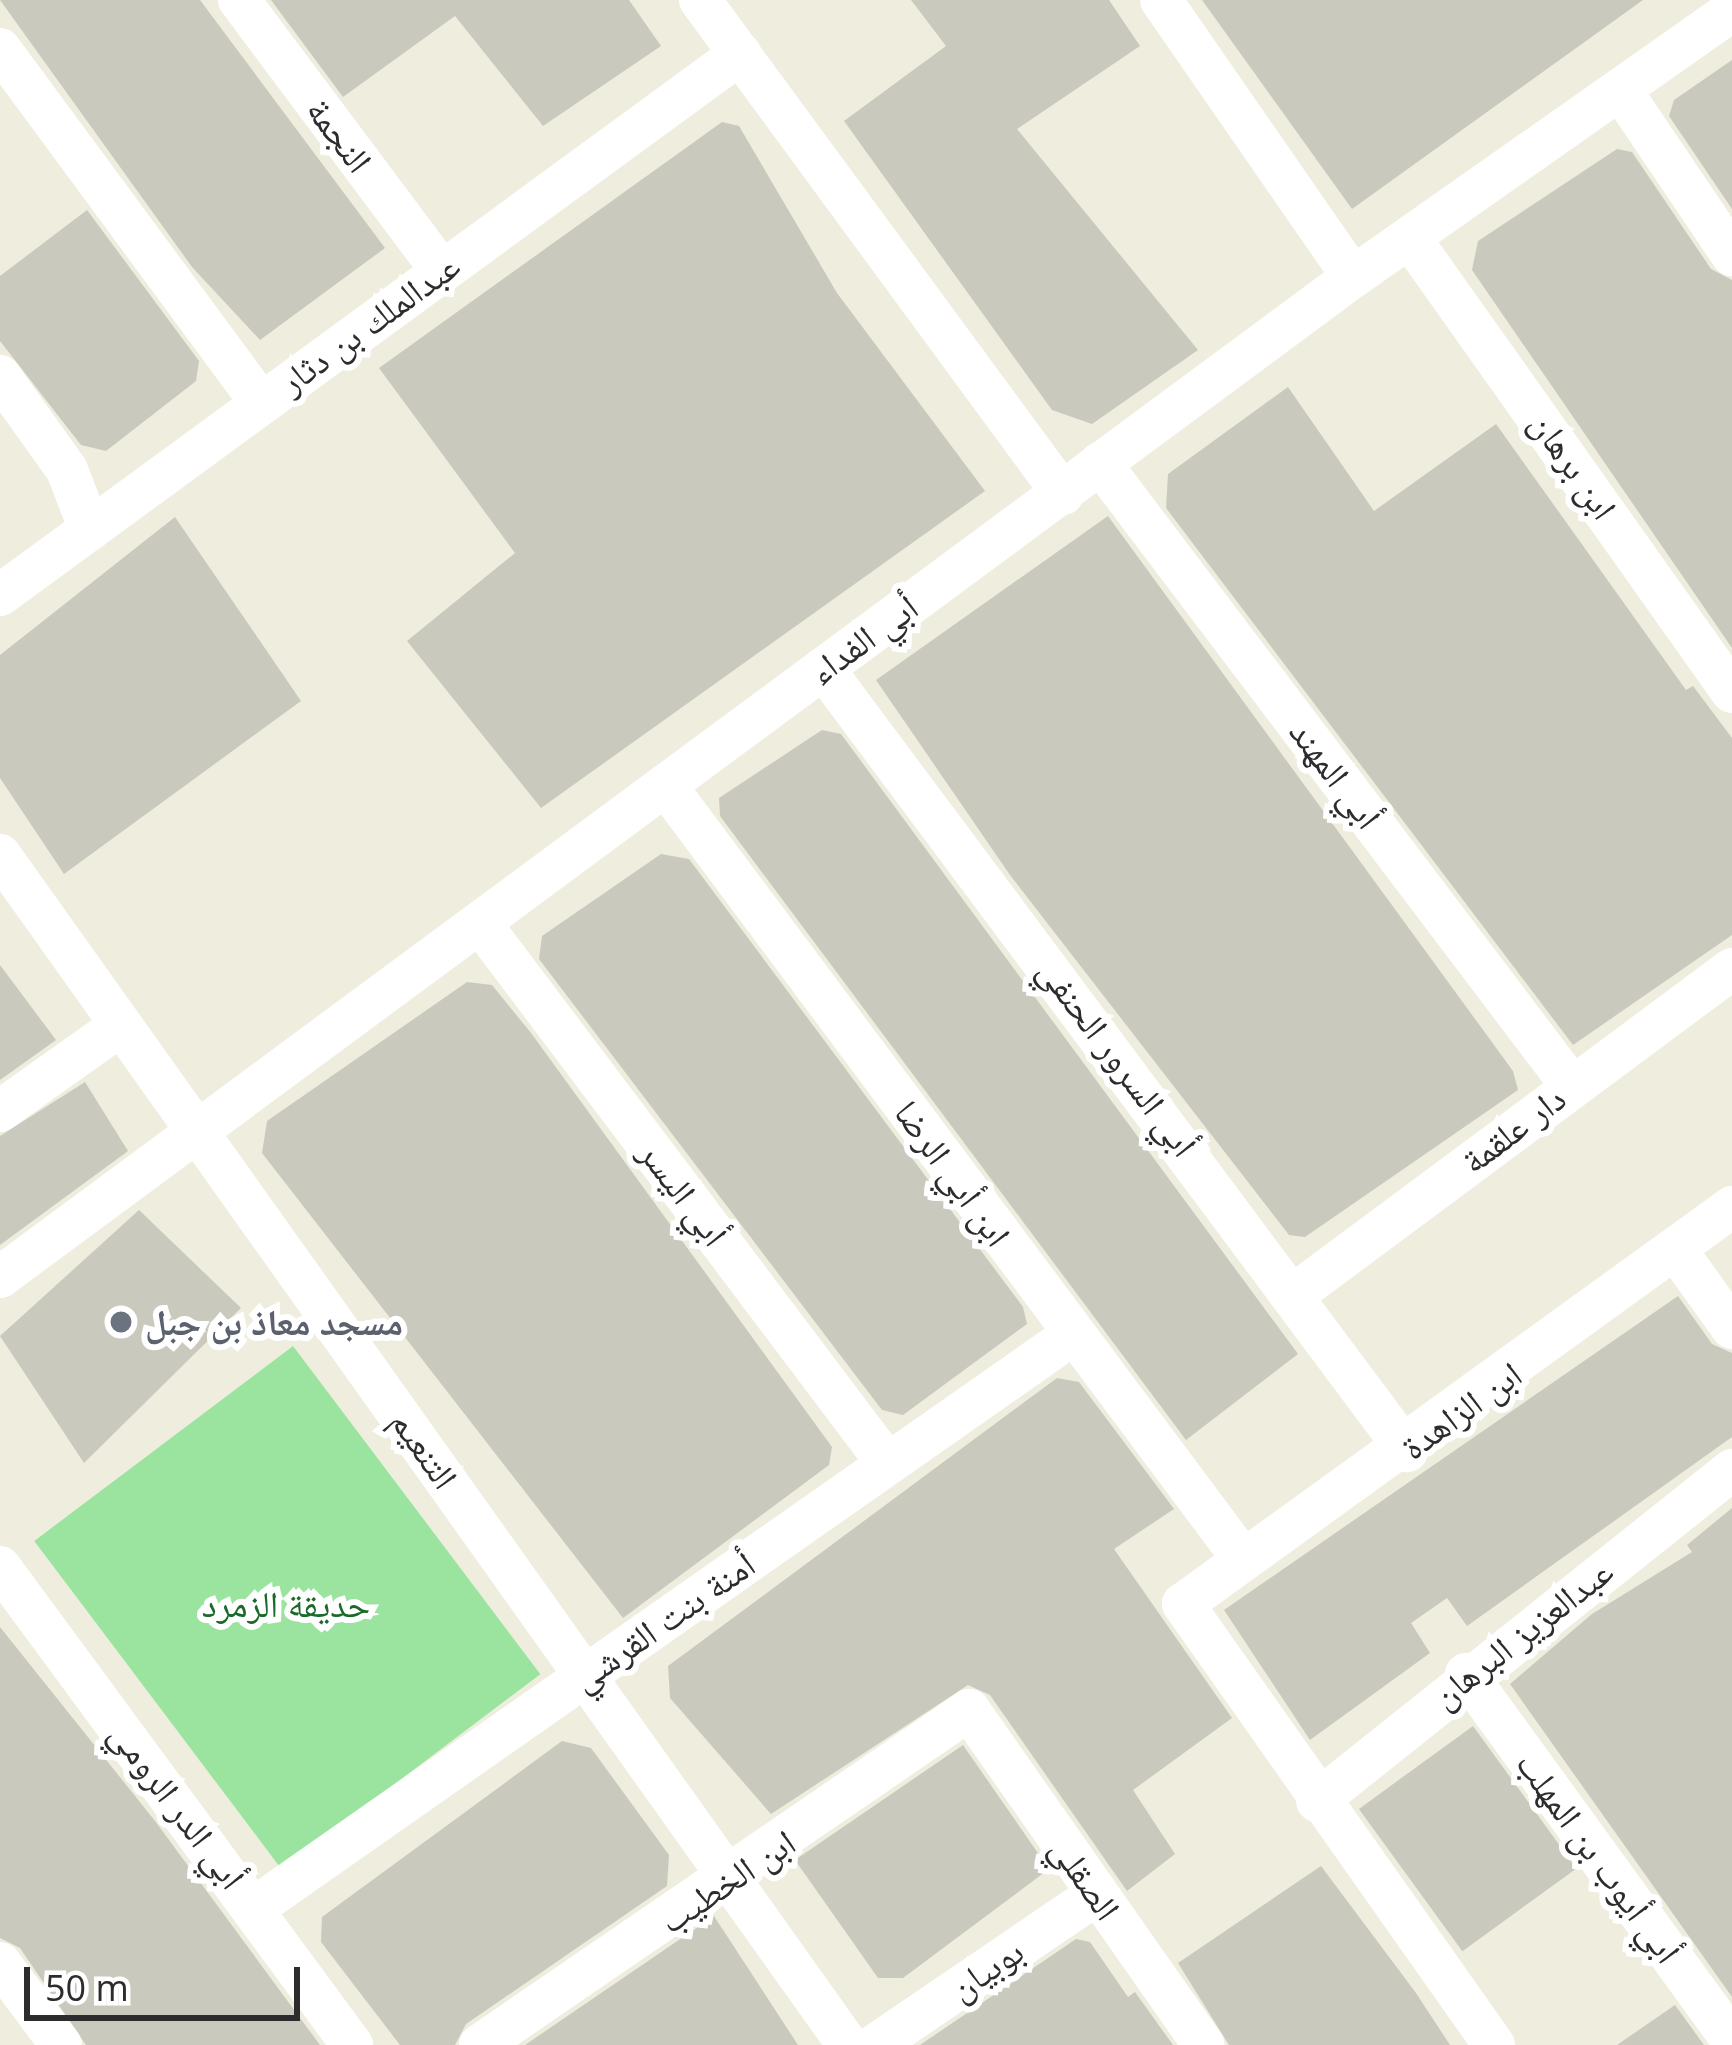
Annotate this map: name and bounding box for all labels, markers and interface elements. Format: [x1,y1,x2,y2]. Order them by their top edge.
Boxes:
street label: النجمة [298,89,382,181]
street label: عبدالملك بن دثار [271,243,467,403]
street label: ابن برهان [1521,403,1627,527]
street label: أبي الفداء [800,585,926,693]
street label: أبي المهند [1281,711,1391,837]
street label: أبي السرور الحنفي [1030,950,1206,1164]
street label: دار علقمة [1453,1076,1573,1182]
street label: ابن أبي الرضا [886,1092,1020,1254]
street label: أبي اليسر [631,1132,737,1254]
place label: مسجد معاذ بن جبل [145,1300,403,1344]
marker: مسجد معاذ بن جبل [108,1309,134,1335]
street label: ابن الزاهدة [1392,1352,1530,1468]
street label: التنعيم [382,1401,468,1497]
street label: أمنة بنت القرشي [563,1542,763,1700]
street label: عبدالعزيز البرهان [1423,1549,1621,1717]
park label: حديقة الزمرد [202,1582,370,1626]
street label: أبي الدر الرومي [101,1713,255,1897]
street label: أبي أيوب بن المهلب [1508,1743,1690,1971]
street label: ابن الخطيب [651,1820,803,1942]
street label: الصقلي [1042,1828,1130,1928]
street label: بوبيان [941,1929,1031,2009]
scale bar [30,1943,306,2017]
text: 50 m [45,1963,129,2012]

